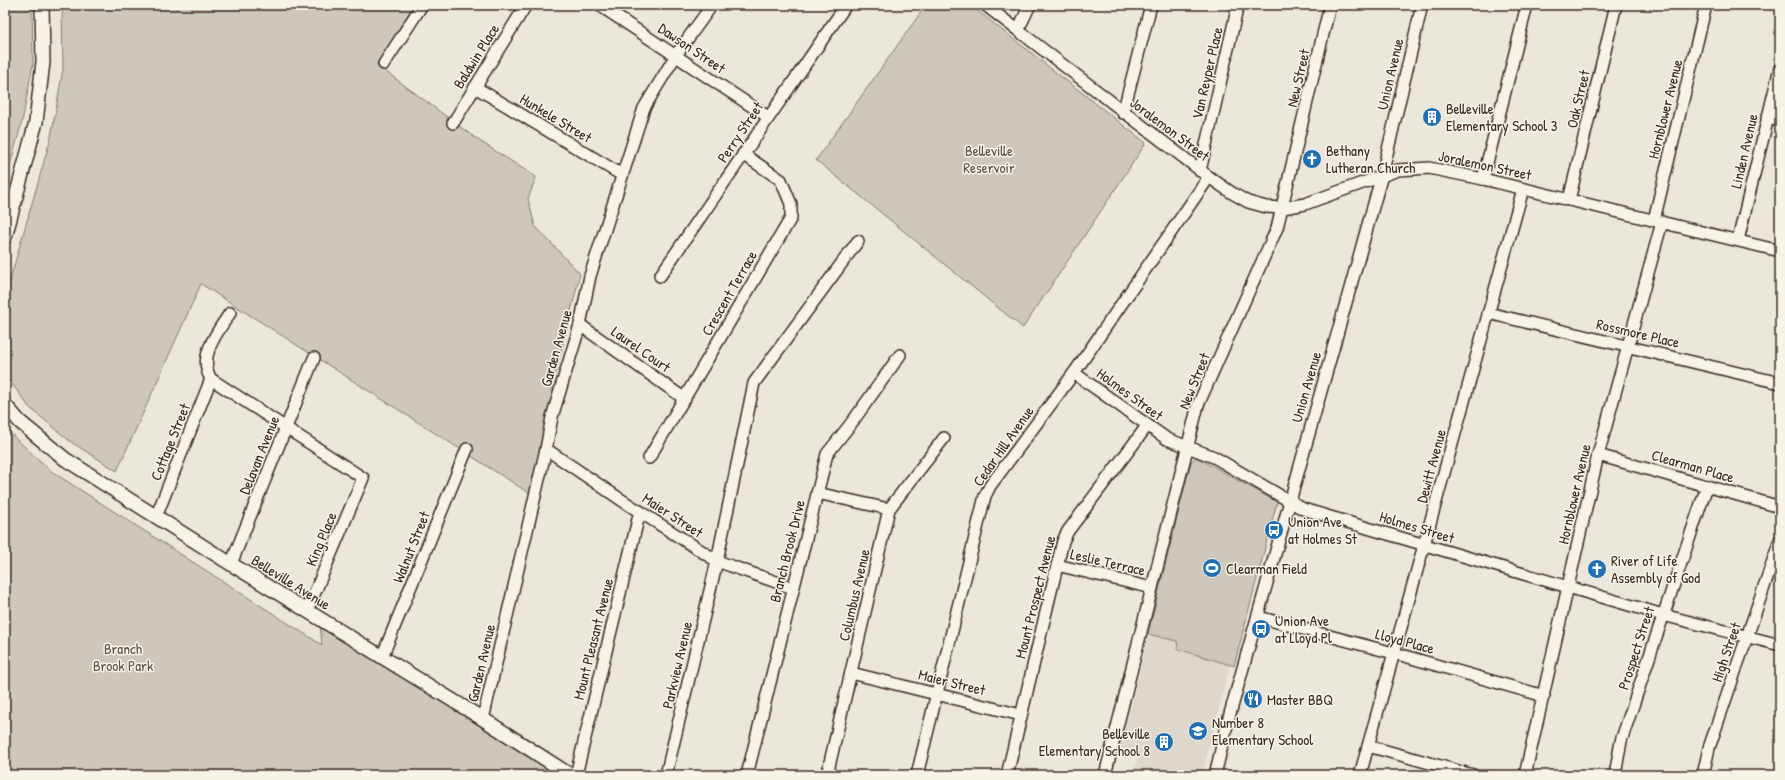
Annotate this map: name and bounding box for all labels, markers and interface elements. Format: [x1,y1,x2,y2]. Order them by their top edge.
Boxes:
street label: Dawson Street [654,18,730,79]
street label: Baldwin Place [448,20,504,92]
street label: Van Reyper Place [1186,25,1228,121]
street label: Union Avenue [1372,36,1408,112]
street label: New Street [1281,46,1315,109]
street label: Hornblower Avenue [1642,57,1688,161]
street label: Oak Street [1561,67,1595,130]
street label: Hunkele Street [516,88,597,148]
street label: Joralemon Street [1126,92,1215,166]
street label: Perry Street [712,97,769,167]
place label: Belleville Elementary School 3 [1446,98,1558,136]
building icon: Belleville Elementary School 3 [1421,106,1443,128]
street label: Linden Avenue [1725,112,1763,190]
park label: Belleville Reservoir [963,140,1015,178]
place label: Bethany Lutheran Church [1326,140,1415,178]
street label: Joralemon Street [1437,145,1534,185]
church icon: Bethany Lutheran Church [1301,148,1323,170]
street label: Crescent Terrace [696,247,762,339]
street label: Garden Avenue [535,307,577,389]
street label: Rossmore Place [1594,313,1682,353]
street label: Laurel Court [607,321,675,378]
street label: New Street [1173,349,1215,412]
street label: Union Avenue [1286,349,1326,425]
street label: Holmes Street [1093,363,1168,426]
street label: Cottage Street [145,400,195,484]
street label: Cedar Hill Avenue [968,402,1038,490]
street label: Delavan Avenue [234,413,284,497]
street label: Dewitt Avenue [1411,427,1451,505]
street label: Hornblower Avenue [1552,442,1596,546]
street label: Clearman Place [1649,444,1737,488]
street label: Maier Street [639,488,708,543]
street label: Branch Brook Drive [764,498,810,604]
street label: Holmes Street [1377,506,1458,549]
street label: Walnut Street [387,507,435,586]
street label: King Place [300,509,342,569]
place label: Union Ave at Holmes St [1288,511,1358,549]
bus stop icon: Union Ave at Holmes St [1263,519,1285,541]
street label: Mount Prospect Avenue [1010,533,1060,661]
street label: Leslie Terrace [1068,543,1148,581]
street label: Columbus Avenue [833,547,875,643]
street label: Belleville Avenue [248,549,334,615]
place label: River of Life Assembly of God [1611,550,1700,588]
sports icon: Clearman Field [1201,557,1223,579]
place label: Clearman Field [1226,558,1307,579]
church icon: River of Life Assembly of God [1586,558,1608,580]
street label: Mount Pleasant Avenue [568,576,618,702]
street label: Prospect Street [1613,603,1660,692]
place label: Union Ave at Lloyd Pl [1275,610,1332,648]
bus stop icon: Union Ave at Lloyd Pl [1250,618,1272,640]
street label: Parkview Avenue [657,619,697,711]
street label: High Street [1706,619,1746,685]
street label: Garden Avenue [462,622,500,704]
street label: Lloyd Place [1373,623,1437,659]
park label: Branch Brook Park [93,638,153,676]
street label: Maier Street [916,664,988,701]
restaurant icon: Master BBQ [1242,688,1264,710]
place label: Master BBQ [1267,689,1333,710]
place label: Number 8 Elementary School [1212,712,1313,750]
school or university icon: Number 8 Elementary School [1187,720,1209,742]
place label: Belleville Elementary School 8 [1039,723,1150,761]
building icon: Belleville Elementary School 8 [1153,731,1175,753]

